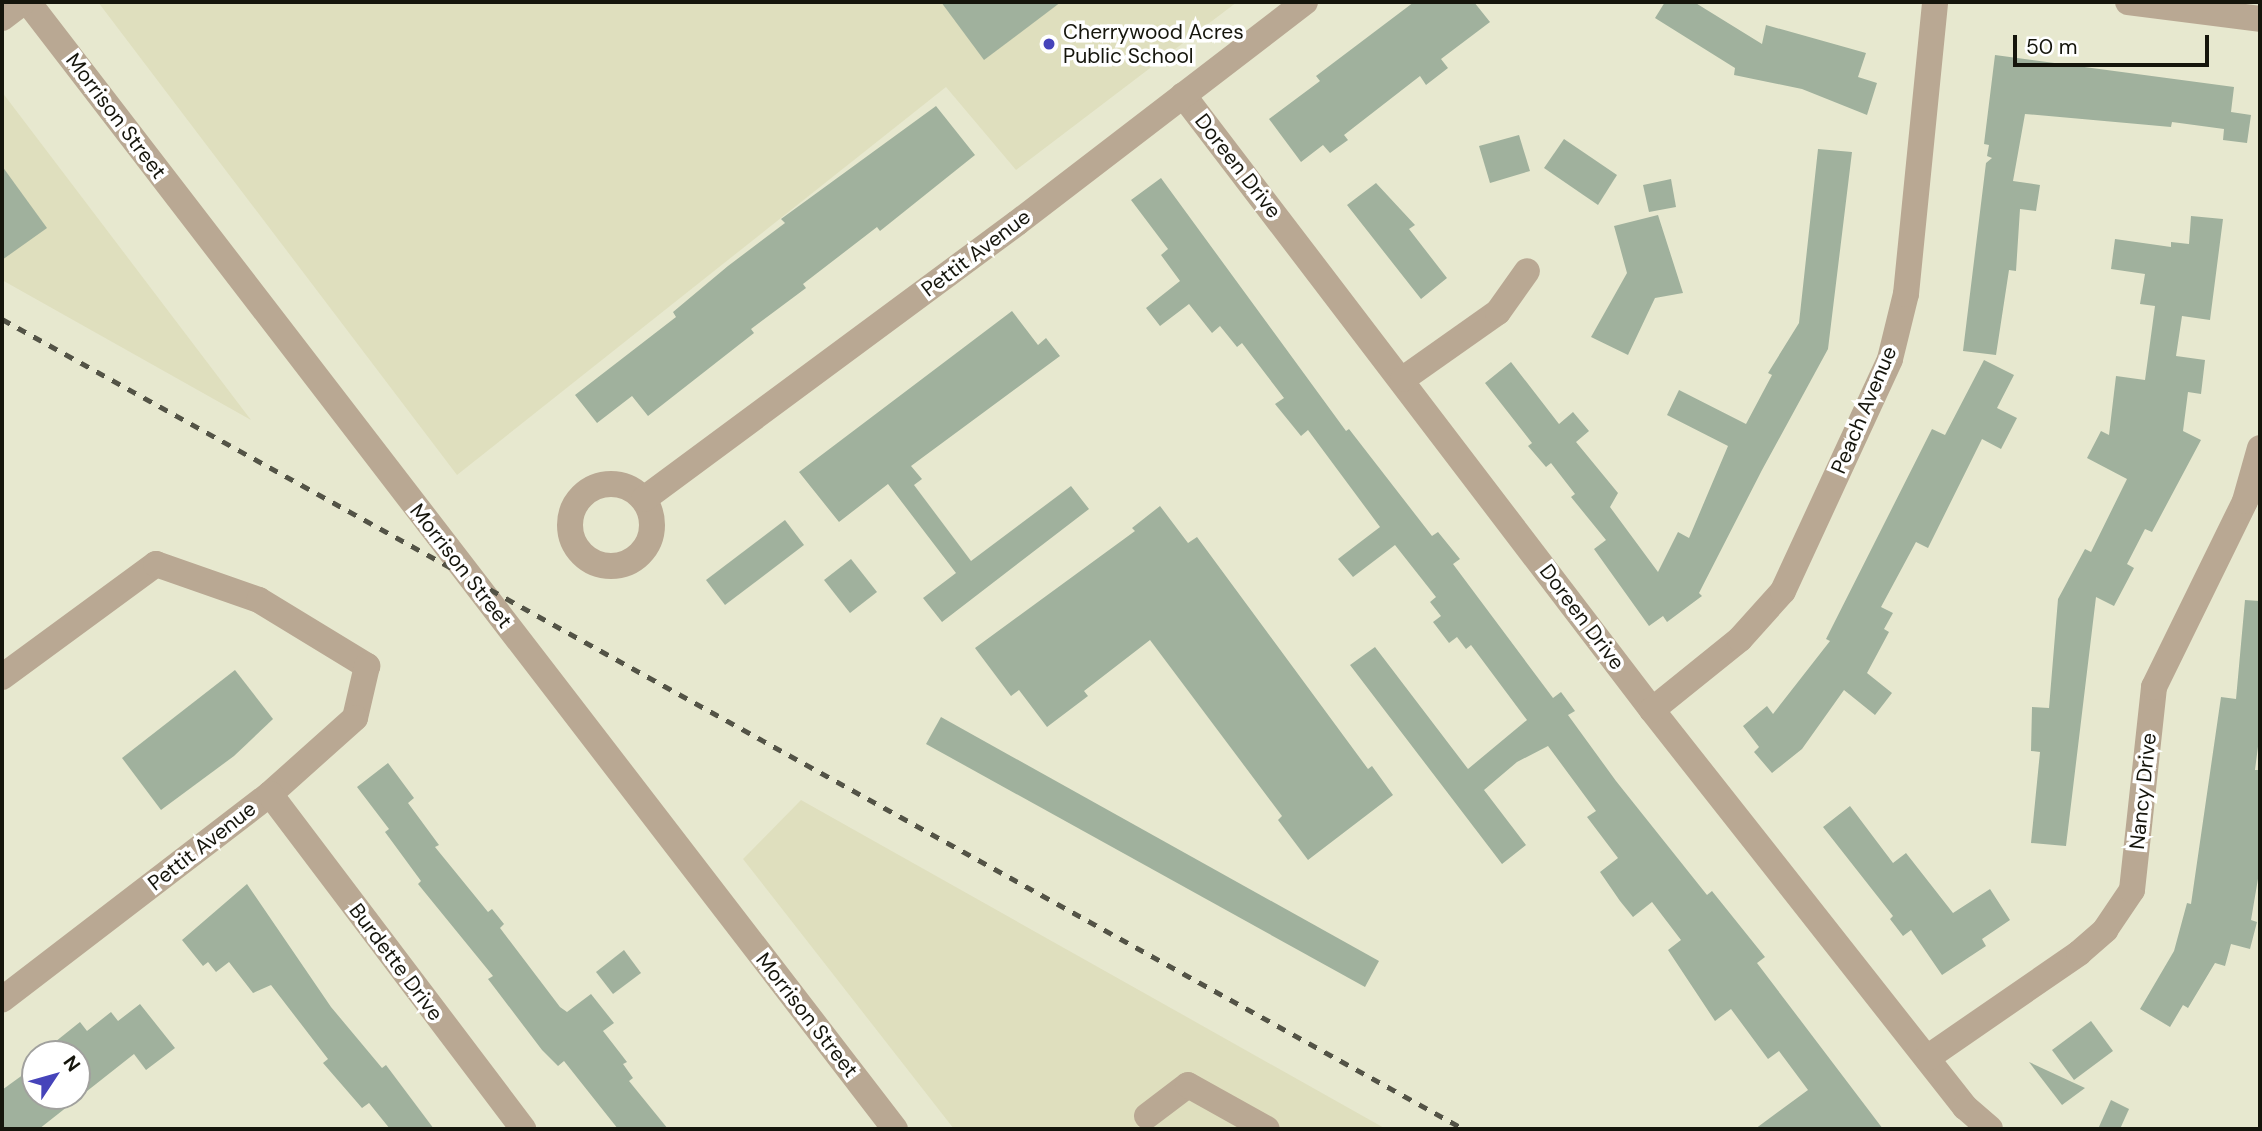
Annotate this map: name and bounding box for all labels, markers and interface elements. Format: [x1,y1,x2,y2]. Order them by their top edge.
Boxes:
place label: Cherrywood Acres Public School [1063,19,1244,69]
scale bar [2017,21,2213,65]
text: 50 m [2026,33,2077,61]
marker: Cherrywood Acres Public School [1041,36,1057,52]
street label: Morrison Street [61,48,171,184]
street label: Doreen Drive [1189,109,1287,223]
street label: Pettit Avenue [917,204,1035,302]
street label: Peach Avenue [1826,343,1902,477]
street label: Morrison Street [405,499,517,633]
street label: Doreen Drive [1534,559,1630,675]
street label: Nancy Drive [2124,732,2162,850]
street label: Pettit Avenue [143,796,261,896]
street label: Burdette Drive [344,898,448,1026]
street label: Morrison Street [751,948,863,1082]
north arrow [21,1040,91,1110]
text: N [58,1051,86,1076]

